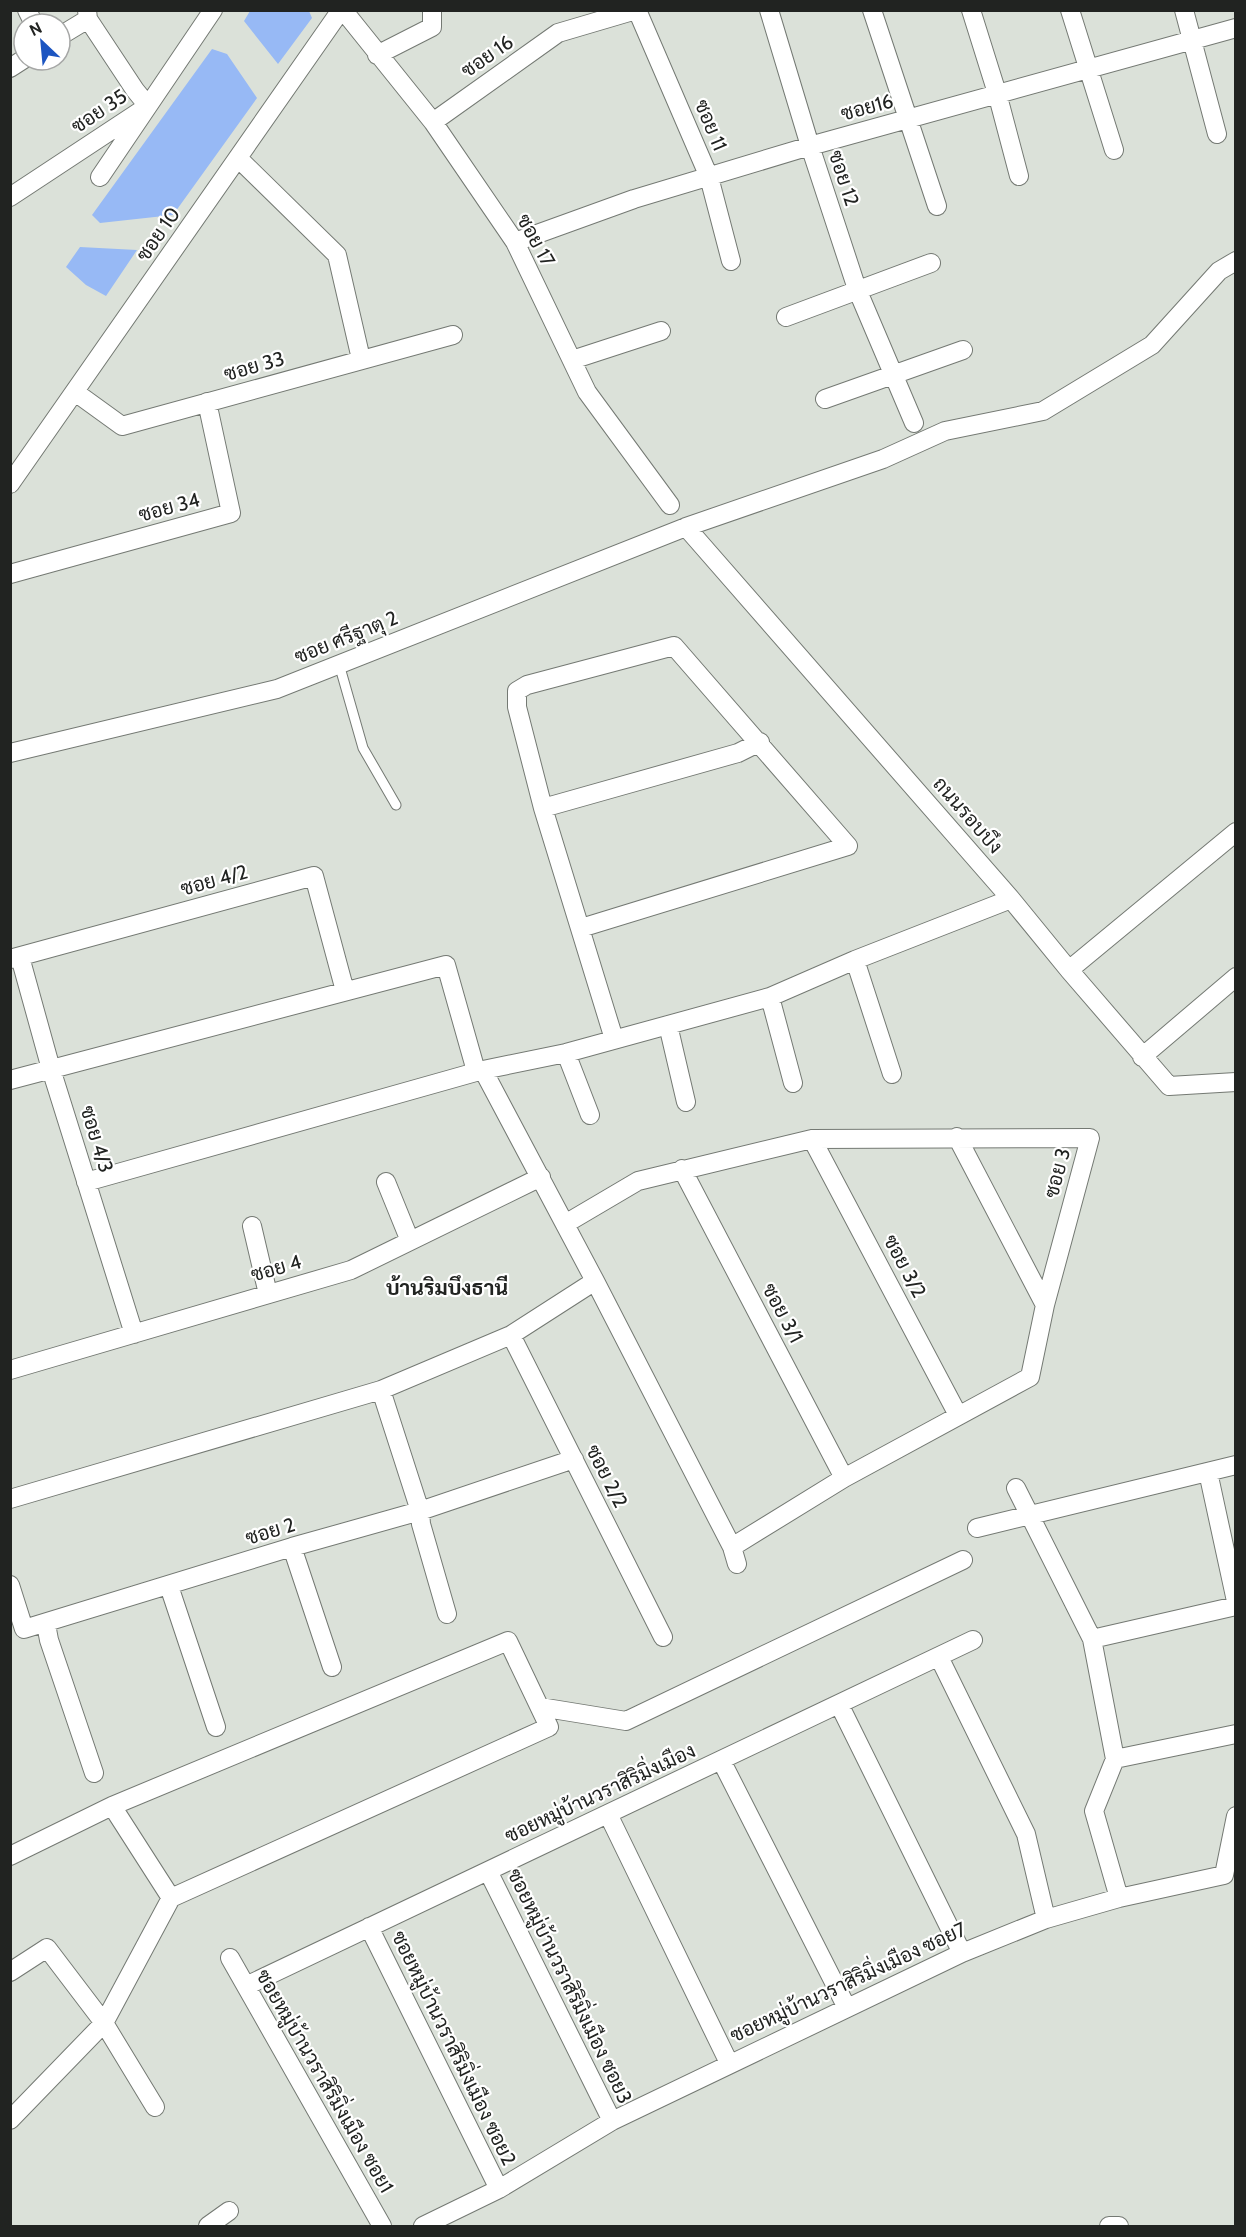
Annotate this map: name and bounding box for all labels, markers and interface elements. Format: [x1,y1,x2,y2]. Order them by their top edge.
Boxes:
north arrow [12,12,72,72]
text: N [26,18,45,40]
street label: ซอย 16 [456,30,518,82]
street label: ซอย 35 [67,84,131,138]
street label: ซอย16 [838,88,896,126]
street label: ซอย 11 [690,96,732,154]
street label: ซอย 12 [824,147,864,209]
street label: ซอย 10 [131,202,185,266]
street label: ซอย 17 [512,209,560,271]
street label: ซอย 33 [221,346,287,386]
street label: ซอย 34 [136,487,203,527]
street label: ซอย ศรีฐาตุ 2 [290,604,402,670]
street label: ถนนรอบบึง [928,771,1008,858]
street label: ซอย 4/2 [178,860,250,900]
street label: ซอย 4/3 [75,1103,119,1175]
street label: ซอย 3 [1039,1145,1075,1201]
street label: ซอย 3/2 [878,1230,932,1302]
street label: ซอย 4 [248,1249,305,1287]
district label: บ้านริมบึงธานี [386,1275,508,1300]
street label: ซอย 3/1 [757,1279,809,1347]
street label: ซอย 2/2 [581,1441,633,1511]
street label: ซอย 2 [242,1512,298,1550]
street label: ซอยหมู่บ้านวราสิริมิ่งเมือง [499,1735,700,1850]
street label: ซอยหมู่บ้านวราสิริมิ่งเมือง ซอย3 [500,1863,641,2109]
street label: ซอยหมู่บ้านวราสิริมิ่งเมือง ซอย7 [725,1913,971,2050]
street label: ซอยหมู่บ้านวราสิริมิ่งเมือง ซอย2 [384,1925,525,2170]
street label: ซอยหมู่บ้านวราสิริมิ่งเมือง ซอย1 [249,1963,402,2198]

